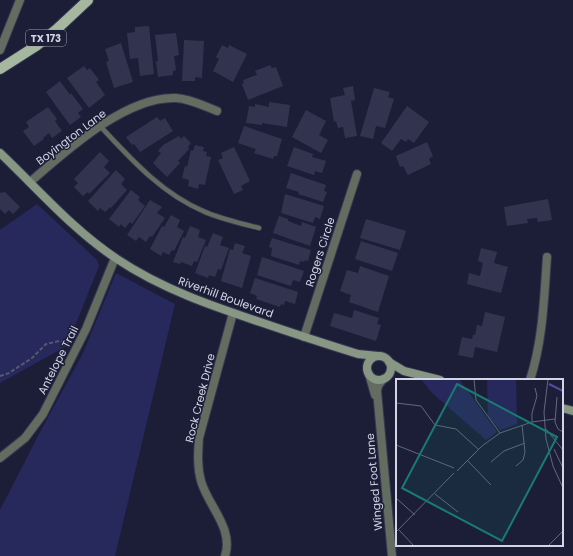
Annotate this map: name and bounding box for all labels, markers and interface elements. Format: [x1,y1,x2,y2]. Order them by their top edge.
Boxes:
road number: TX 173 [26,30,66,46]
street label: Boyington Lane [33,105,110,169]
street label: Rogers Circle [301,215,339,289]
street label: Riverhill Boulevard [176,272,276,322]
street label: Antelope Trail [34,323,82,397]
street label: Rock Creek Drive [181,352,219,444]
inset map [396,379,563,546]
street label: Winged Foot Lane [362,432,386,531]

